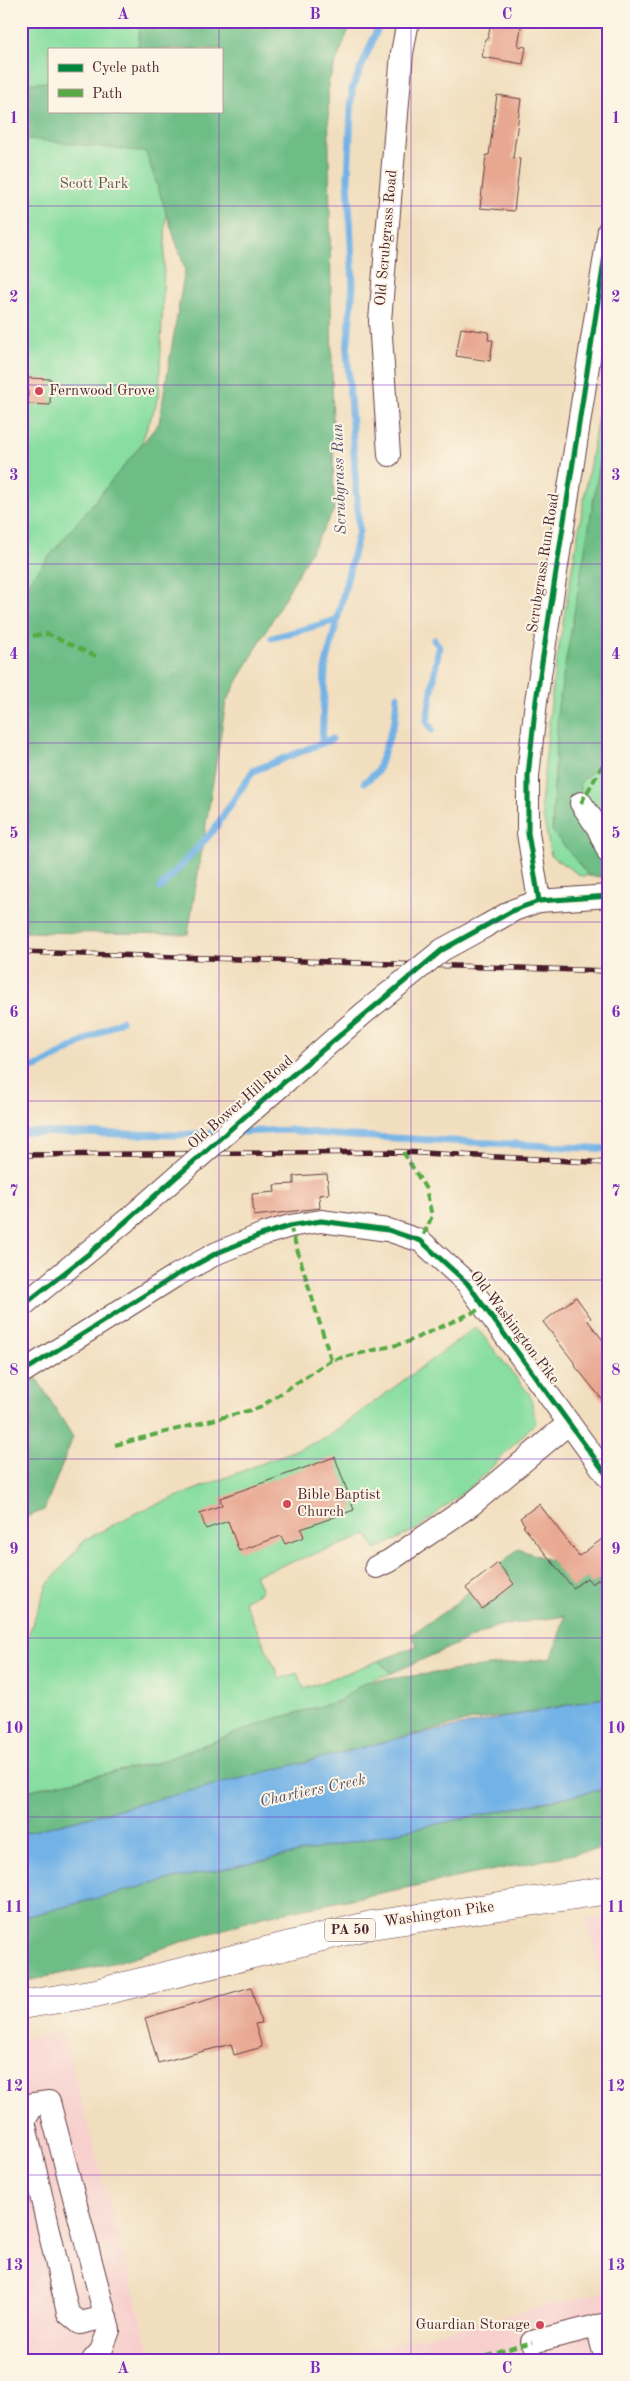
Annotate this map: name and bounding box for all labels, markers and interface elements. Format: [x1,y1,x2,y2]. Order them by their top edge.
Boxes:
text: A [117,7,129,23]
text: B [309,7,321,23]
text: C [502,7,512,23]
legend [48,48,222,112]
text: Cycle path [92,61,160,76]
text: Path [92,87,122,102]
text: 1 [9,111,19,127]
text: 1 [611,111,621,127]
street label: Old Scrubgrass Road [374,169,400,307]
park label: Scott Park [60,177,129,192]
text: 2 [9,290,19,306]
text: 2 [611,290,621,306]
place label: Fernwood Grove [49,384,155,399]
marker: Fernwood Grove [33,385,45,397]
water label: Scrubgrass Run [330,423,350,535]
text: 3 [9,468,19,484]
text: 3 [611,468,621,484]
street label: Scrubgrass Run Road [526,492,562,634]
text: 4 [9,647,19,663]
text: 4 [611,647,621,663]
text: 5 [9,826,19,842]
text: 5 [611,826,621,842]
text: 6 [9,1005,19,1021]
text: 6 [611,1005,621,1021]
street label: Old Bower Hill Road [186,1053,297,1153]
text: 7 [9,1184,19,1200]
text: 7 [611,1184,621,1200]
street label: Old Washington Pike [467,1269,561,1388]
text: 8 [9,1363,19,1379]
text: 8 [611,1363,621,1379]
place label: Bible Baptist Church [297,1488,381,1520]
marker: Bible Baptist Church [281,1498,293,1510]
text: 9 [9,1542,19,1558]
text: 9 [611,1542,621,1558]
text: 10 [5,1721,23,1737]
text: 10 [607,1721,625,1737]
water label: Chartiers Creek [258,1772,368,1810]
text: 11 [5,1900,23,1916]
street label: Washington Pike [383,1900,495,1930]
text: 11 [607,1900,625,1916]
road number: PA 50 [325,1918,375,1942]
text: 12 [5,2079,23,2095]
text: 12 [607,2079,625,2095]
text: 13 [5,2258,23,2274]
text: 13 [607,2258,625,2274]
place label: Guardian Storage [415,2318,530,2333]
marker: Guardian Storage [534,2319,546,2331]
text: A [117,2361,129,2377]
text: B [309,2361,321,2377]
text: C [502,2361,512,2377]

